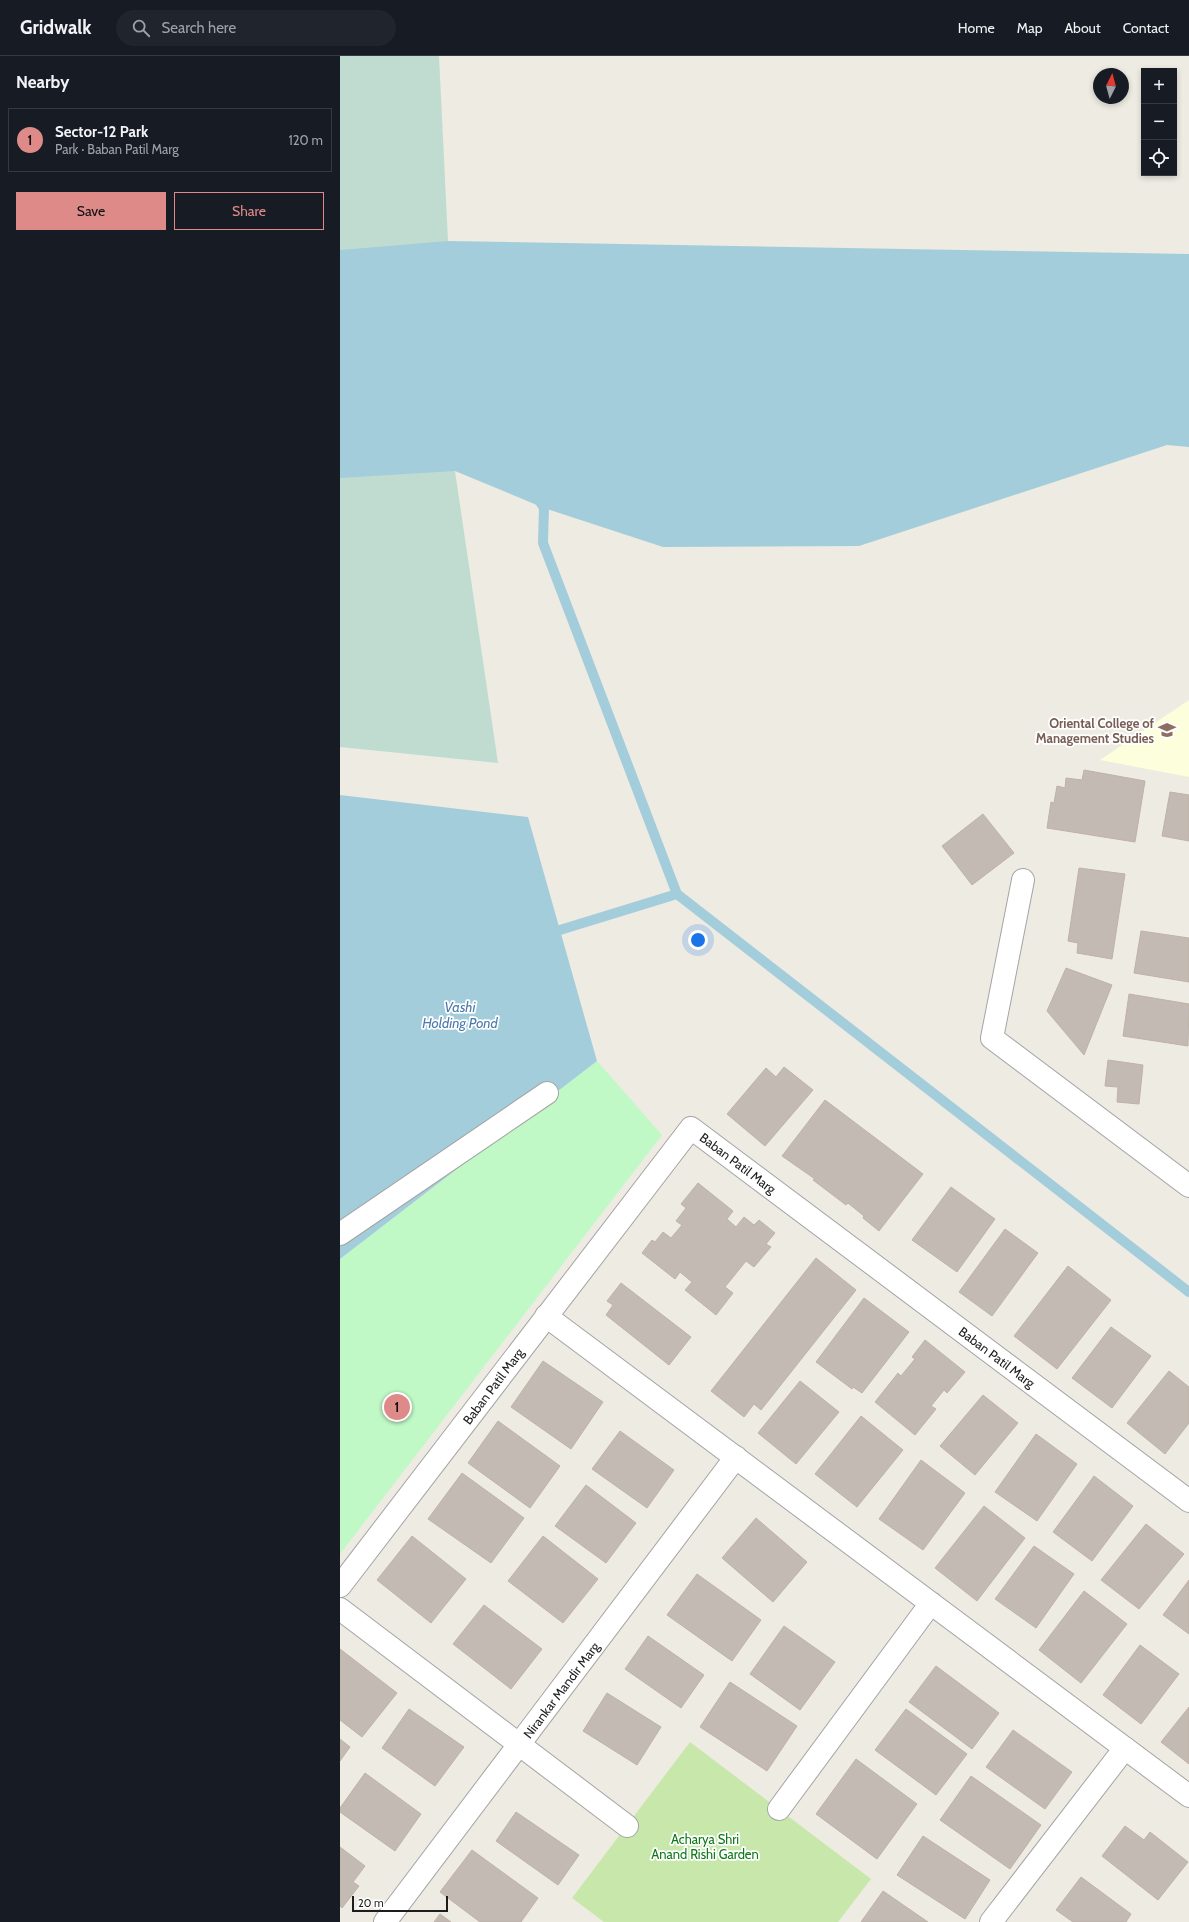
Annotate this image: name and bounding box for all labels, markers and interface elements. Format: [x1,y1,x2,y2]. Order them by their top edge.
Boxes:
search box [116,10,396,46]
text: Gridwalk [20,16,92,39]
icon: search [130,17,152,39]
text: Search here [162,19,236,37]
text: Home [958,19,995,37]
text: Map [1017,19,1042,37]
text: About [1064,19,1101,37]
text: Contact [1123,19,1169,37]
north arrow [1093,68,1129,104]
map controls [1141,68,1177,176]
button: + [1141,68,1177,104]
text: Nearby [16,72,69,92]
button: − [1141,104,1177,140]
text: Sector-12 Park [55,123,148,141]
text: 1 [28,132,32,148]
text: 120 m [289,132,323,148]
button: locate [1141,140,1177,176]
text: Park · Baban Patil Marg [55,141,179,157]
button: Save [16,192,166,230]
button: Share [174,192,324,230]
place label: Oriental College of Management Studies [1036,715,1155,746]
school or university icon: Oriental College of Management Studies [1157,720,1177,740]
your location [688,930,708,950]
water label: Vashi Holding Pond [422,998,499,1032]
street label: Baban Patil Marg [697,1129,780,1197]
street label: Baban Patil Marg [956,1323,1039,1391]
street label: Baban Patil Marg [459,1344,527,1427]
pin: 1 [384,1392,410,1422]
street label: Nirankar Mandir Marg [520,1638,603,1741]
park label: Acharya Shri Anand Rishi Garden [651,1831,759,1862]
scale bar [352,1894,448,1913]
text: 20 m [358,1896,384,1910]

